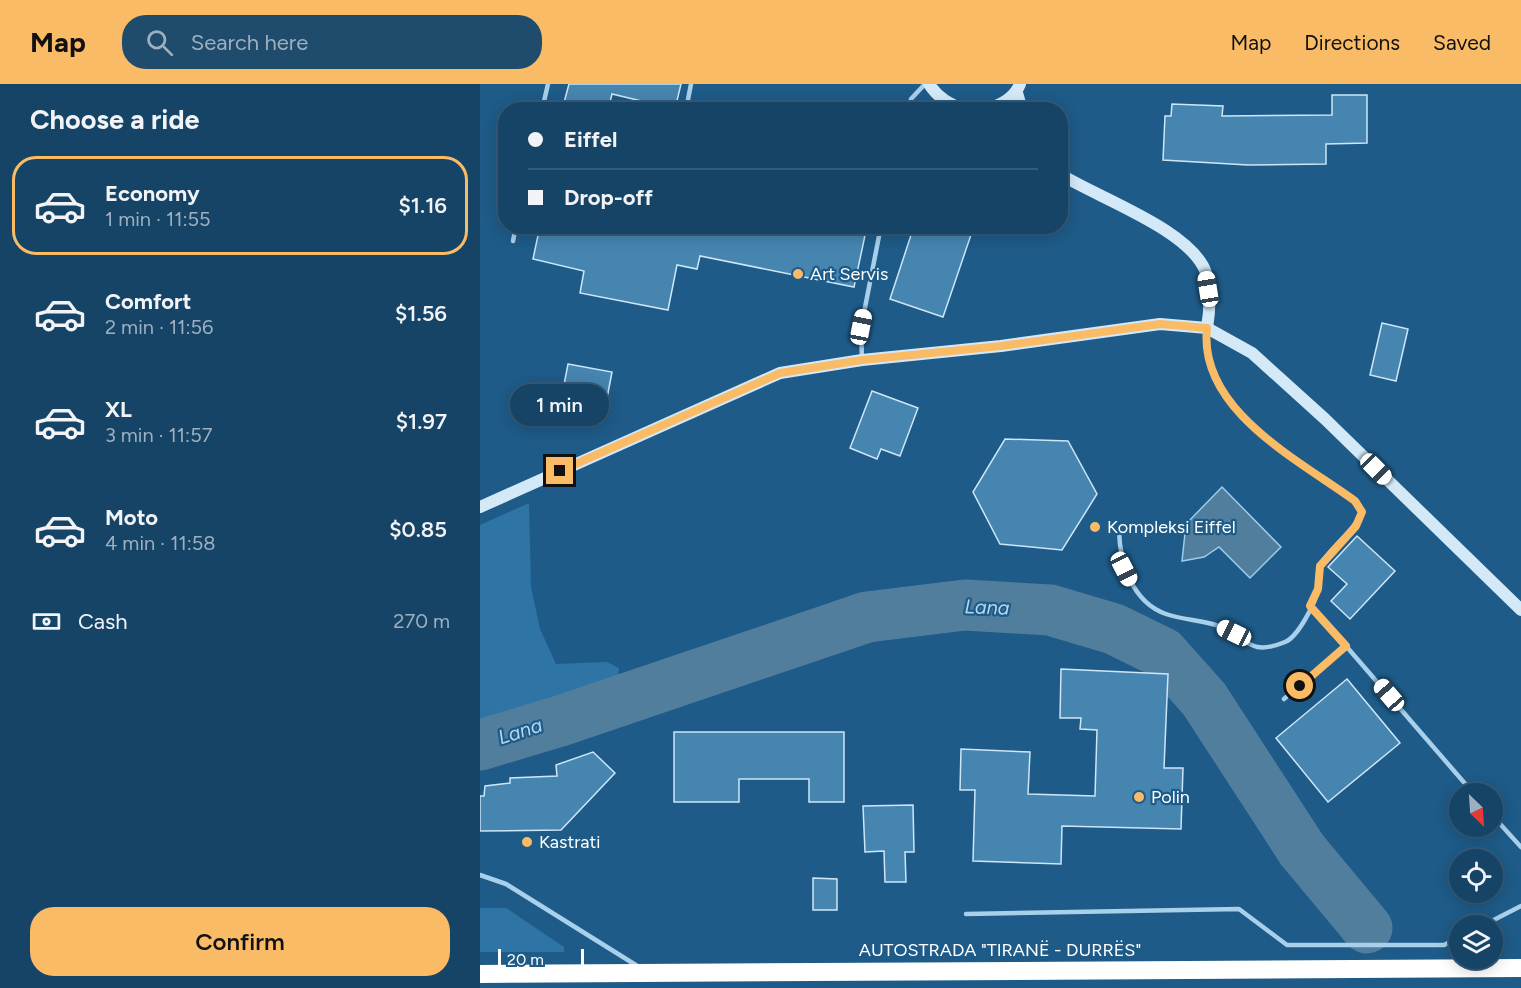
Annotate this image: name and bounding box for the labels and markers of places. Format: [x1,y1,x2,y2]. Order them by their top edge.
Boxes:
place label: Art Servis [810,263,888,285]
marker: Art Servis [791,267,805,281]
place label: Kompleksi Eiffel [1107,516,1236,538]
marker: Kompleksi Eiffel [1088,520,1102,534]
place label: Polin [1151,786,1190,808]
marker: Polin [1132,790,1146,804]
place label: Kastrati [539,831,600,853]
marker: Kastrati [520,835,534,849]

